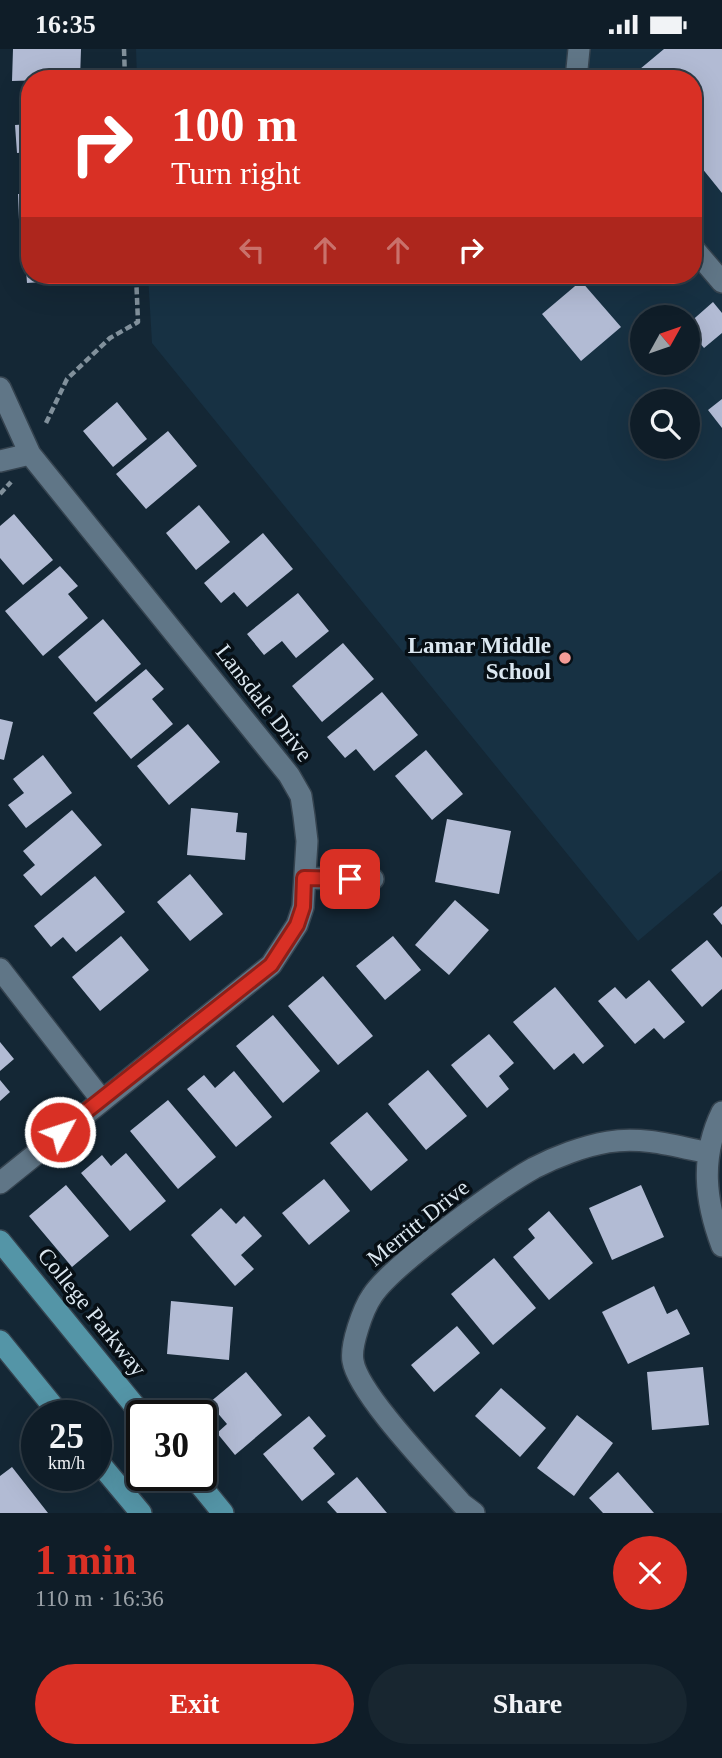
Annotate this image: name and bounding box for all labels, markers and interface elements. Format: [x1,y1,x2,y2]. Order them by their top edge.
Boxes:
text: 16:35 [35,10,96,39]
text: 100 m [171,97,298,152]
icon: right [56,98,147,189]
text: Turn right [171,155,301,191]
icon: left [233,231,271,269]
icon: ahead [306,231,344,269]
icon: ahead [379,231,417,269]
icon: right [452,231,490,269]
north arrow [630,305,700,375]
map controls [630,305,700,459]
button: search [630,389,700,459]
place label: Lamar Middle School [408,633,551,684]
street label: Lansdale Drive [211,640,317,766]
marker: Lamar Middle School [557,650,573,666]
pin [320,849,380,909]
icon: arrive [331,860,369,898]
position arrow [23,1095,97,1169]
street label: Merritt Drive [362,1174,474,1272]
street label: College Parkway [33,1243,152,1382]
speed limit sign: 30 [126,1400,217,1491]
text: 25 [49,1417,84,1456]
text: km/h [48,1453,85,1473]
button: close [613,1536,687,1610]
text: 1 min [35,1537,137,1583]
text: 110 m · 16:36 [35,1586,164,1611]
button: Exit [35,1664,354,1744]
button: Share [368,1664,687,1744]

